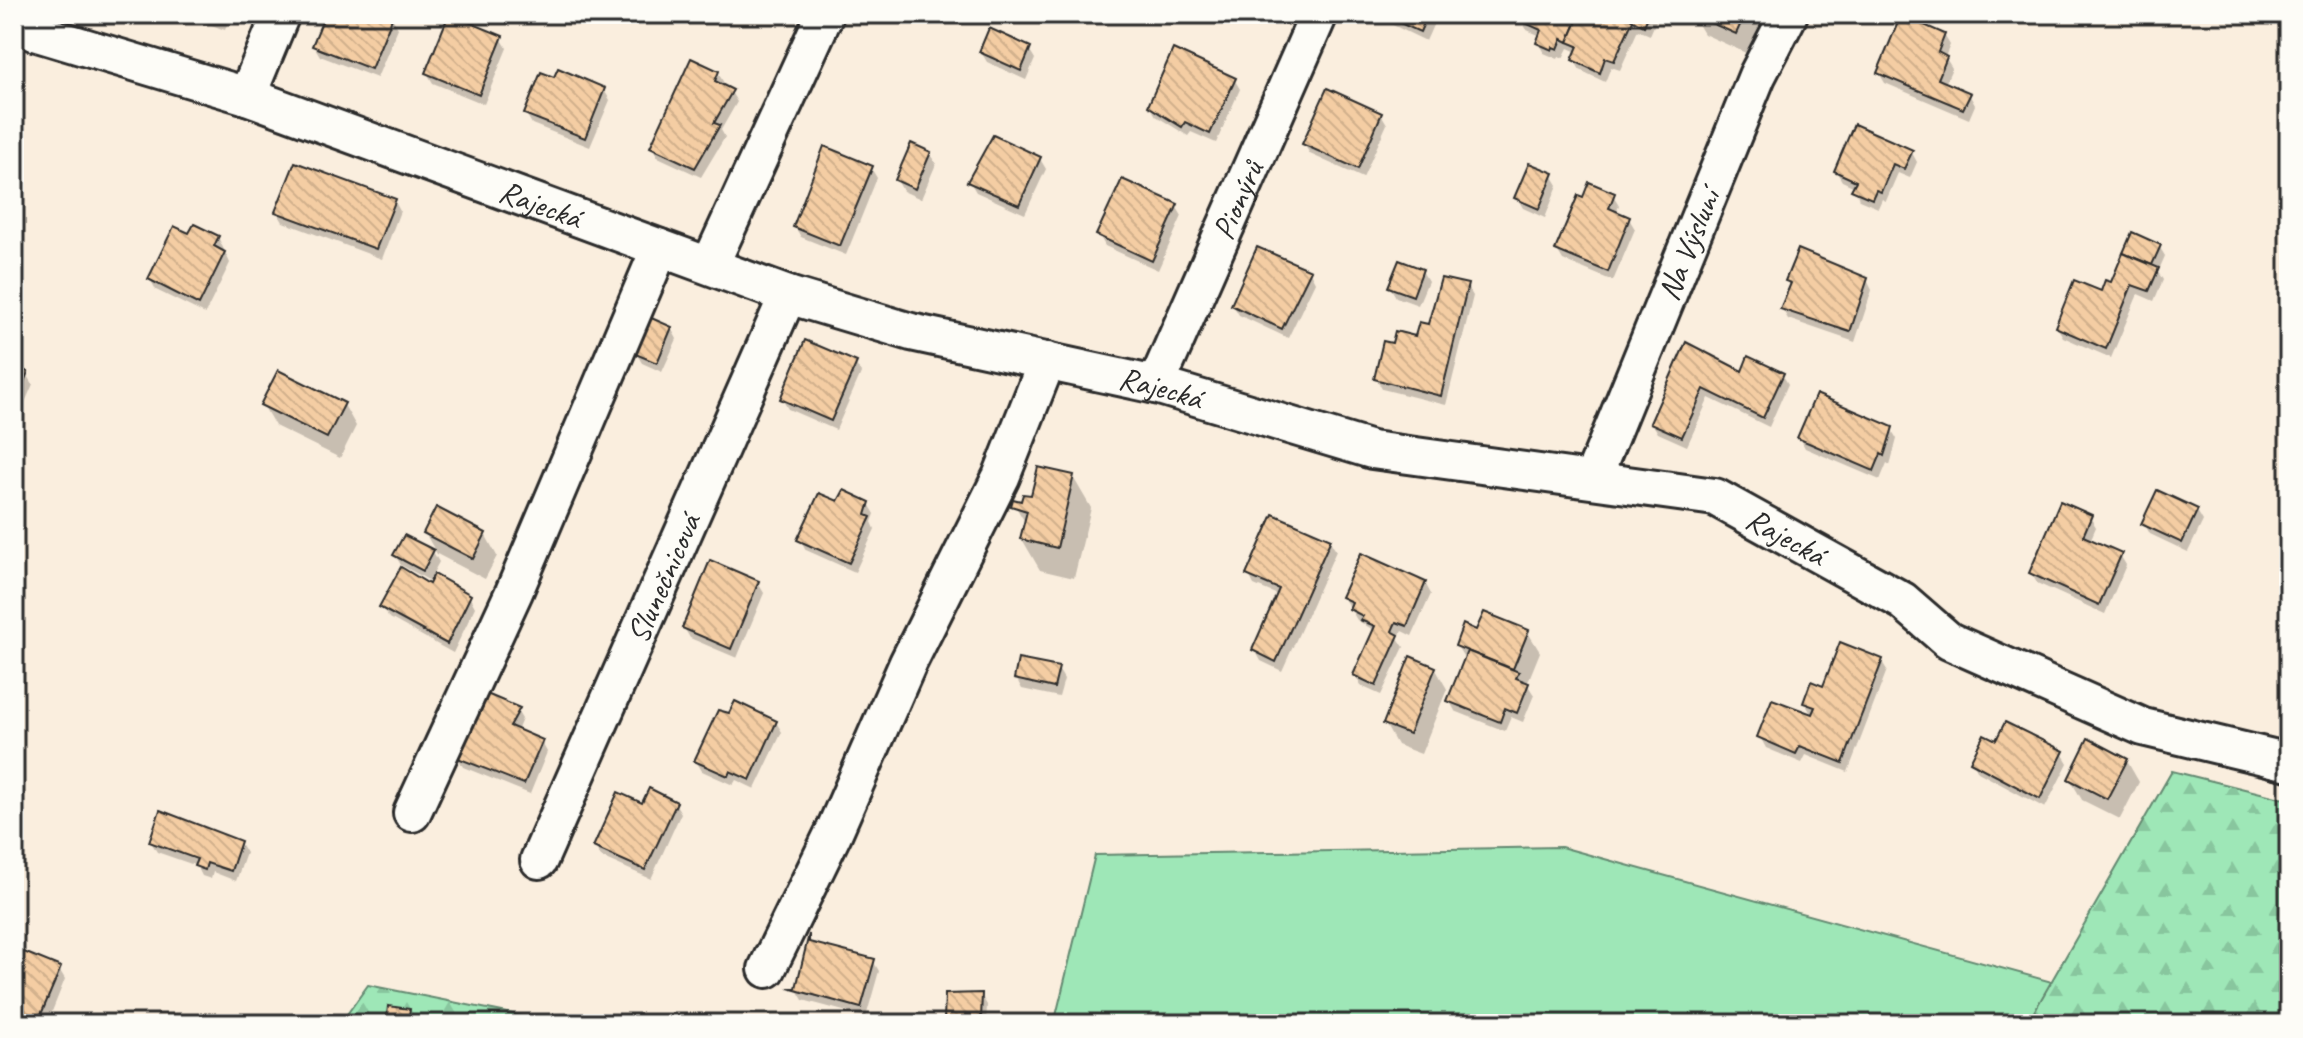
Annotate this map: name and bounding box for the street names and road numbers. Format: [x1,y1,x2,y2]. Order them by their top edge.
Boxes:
street label: Pionýrů [1202,153,1273,245]
street label: Rajecká [494,170,590,239]
street label: Na Výsluní [1647,178,1731,306]
street label: Rajecká [1115,357,1210,419]
street label: Rajecká [1739,498,1836,576]
street label: Slunečnicová [617,504,711,649]

